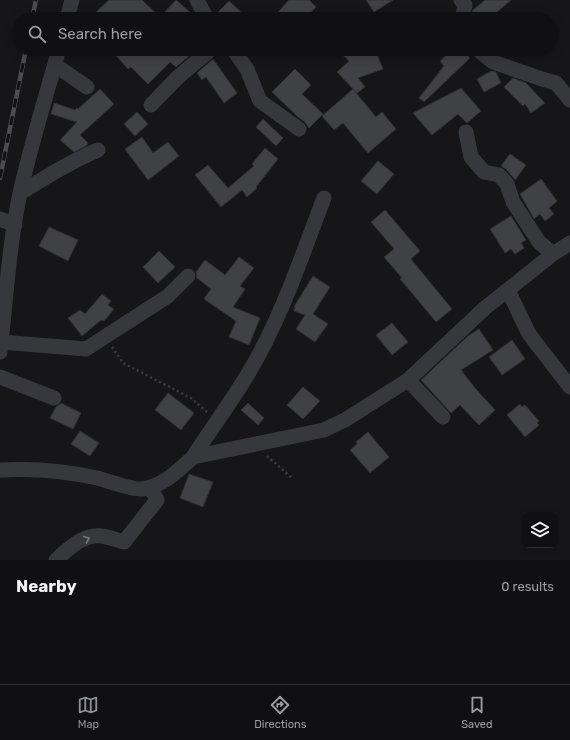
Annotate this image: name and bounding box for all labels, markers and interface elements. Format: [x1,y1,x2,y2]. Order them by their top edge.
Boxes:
search box [12,12,558,56]
icon: search [26,23,48,45]
text: Search here [58,25,142,43]
map controls [522,512,558,548]
button: layers [522,512,558,548]
one-way arrow [83,535,90,543]
text: Nearby [16,576,77,596]
text: 0 results [501,579,554,594]
tab: Map [77,694,99,731]
tab: Directions [254,694,306,731]
tab: Saved [461,694,493,731]

